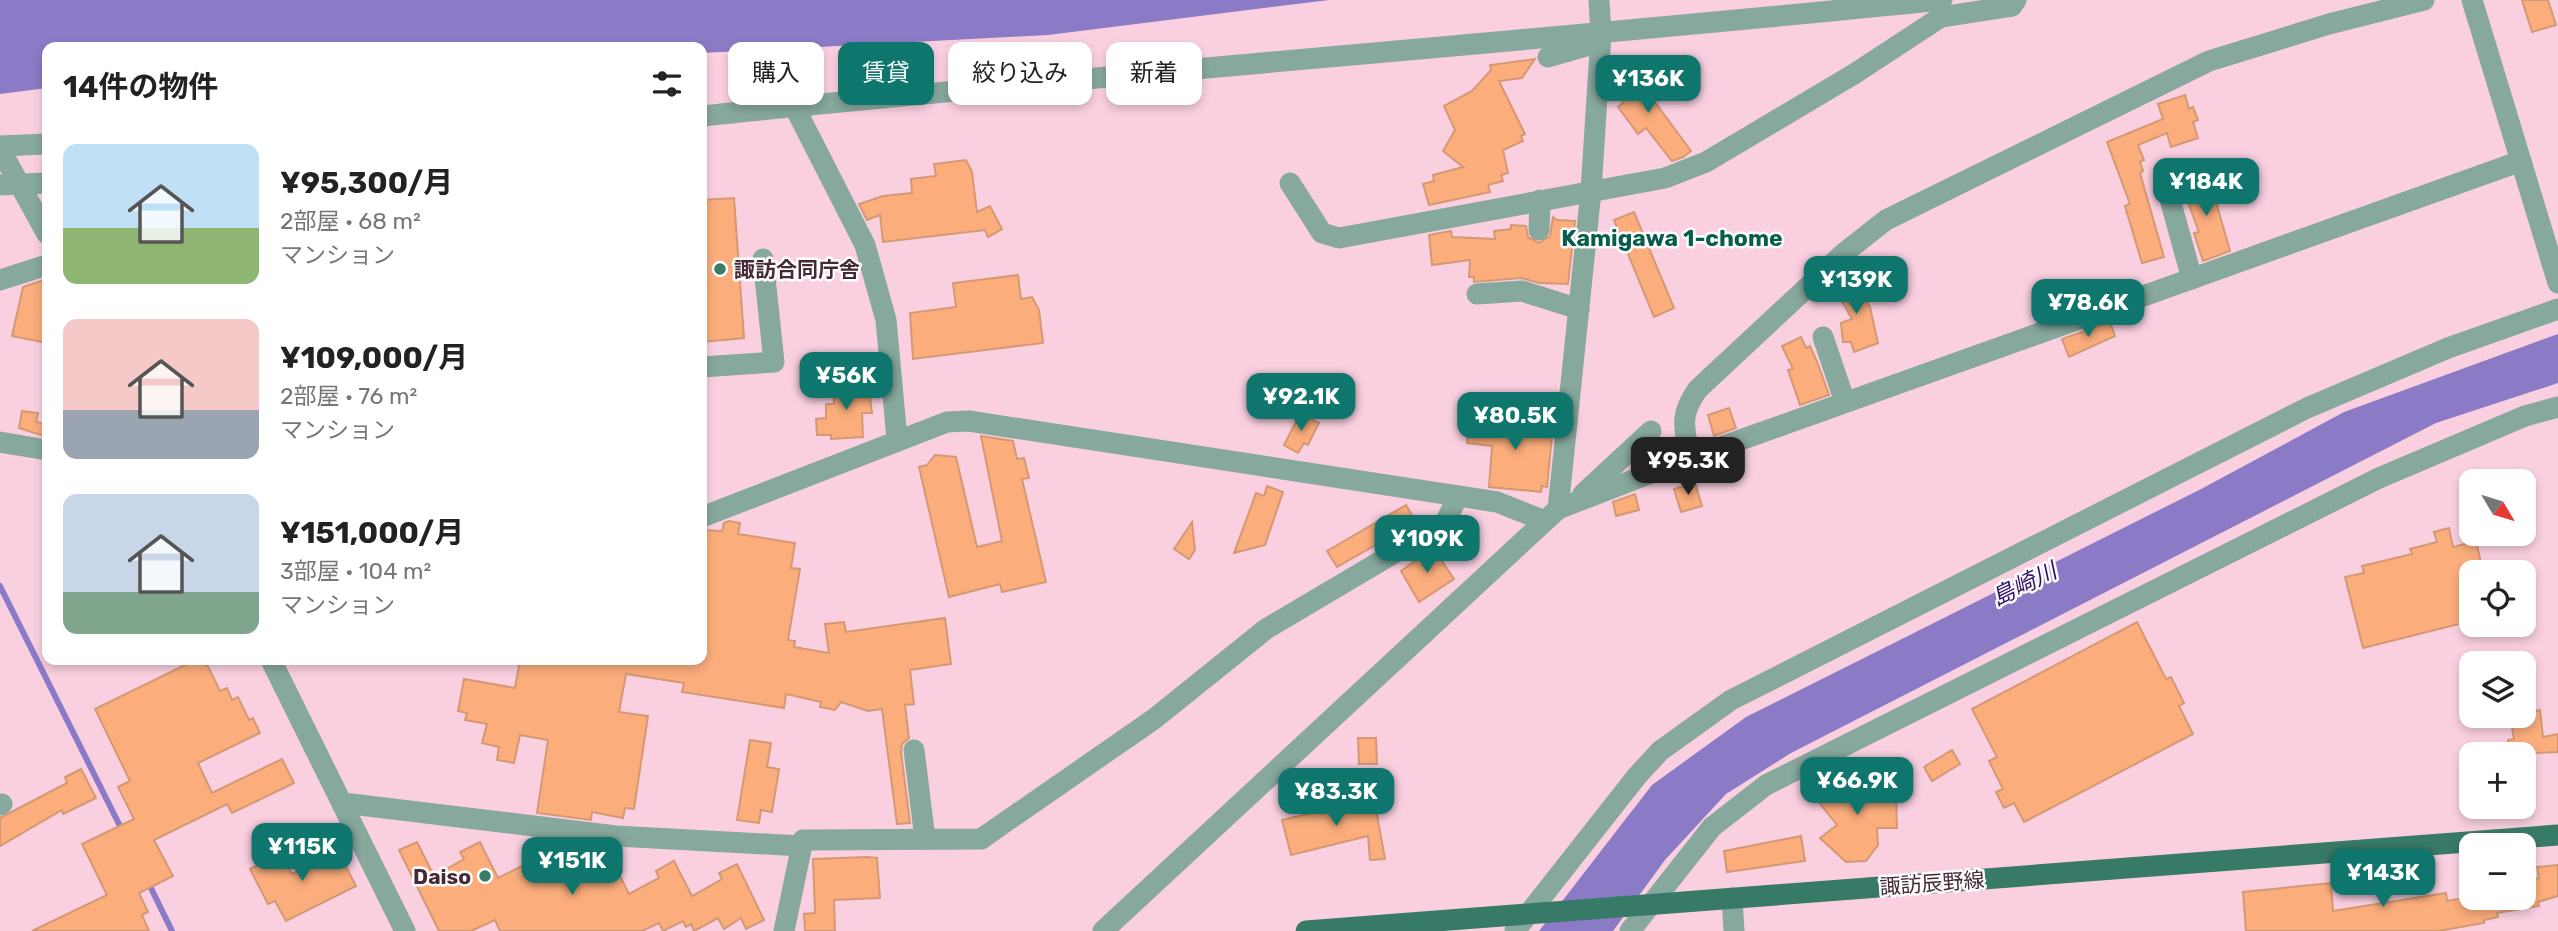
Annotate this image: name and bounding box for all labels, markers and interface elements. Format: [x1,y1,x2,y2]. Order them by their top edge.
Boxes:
chip: 購入 [728,42,824,105]
chip: 賃貸 [838,42,934,105]
chip: 絞り込み [948,42,1092,105]
chip: 新着 [1106,42,1202,105]
pin: ¥136K [1599,55,1697,115]
text: ¥136K [1612,64,1684,92]
icon: filters [648,65,686,103]
text: 14件の物件 [63,69,218,105]
pin: ¥184K [2157,158,2255,218]
text: ¥95,300/月 [280,165,453,201]
text: ¥184K [2169,167,2243,195]
icon: home [119,172,203,256]
text: 2部屋 · 68 m² [280,207,421,235]
district label: Kamigawa 1-chome [1561,224,1783,252]
text: マンション [280,241,395,269]
pin: ¥139K [1807,256,1905,316]
place label: 諏訪合同庁舎 [734,257,860,282]
marker: 諏訪合同庁舎 [712,261,728,277]
text: ¥139K [1820,265,1892,293]
pin: ¥78.6K [2031,280,2145,339]
text: ¥78.6K [2047,288,2129,316]
text: ¥109,000/月 [280,340,468,376]
icon: home [119,347,203,431]
pin: ¥56K [805,352,887,412]
text: ¥56K [816,361,876,389]
pin: ¥92.1K [1244,374,1358,433]
text: 2部屋 · 76 m² [280,382,417,410]
text: ¥92.1K [1262,382,1340,410]
pin: ¥80.5K [1458,392,1572,452]
text: ¥80.5K [1473,401,1557,429]
text: マンション [280,416,395,444]
pin: ¥95.3K [1631,438,1745,497]
text: ¥95.3K [1647,446,1729,474]
north arrow [2459,469,2536,546]
map controls [2459,469,2536,910]
text: ¥151,000/月 [280,515,464,551]
pin: ¥109K [1378,516,1476,575]
icon: home [119,522,203,606]
text: ¥109K [1391,524,1463,552]
water label: 島崎川 [1987,555,2064,612]
text: 3部屋 · 104 m² [280,557,431,585]
button: locate [2459,560,2536,637]
text: マンション [280,591,395,619]
button: layers [2459,651,2536,728]
button: + [2459,742,2536,819]
pin: ¥66.9K [1800,758,1914,817]
text: ¥66.9K [1816,766,1898,794]
pin: ¥83.3K [1279,768,1393,828]
text: ¥83.3K [1294,777,1378,805]
pin: ¥115K [253,824,351,883]
text: ¥115K [268,832,336,860]
button: − [2459,833,2536,910]
pin: ¥151K [523,838,621,897]
text: ¥151K [538,846,606,874]
pin: ¥143K [2334,850,2432,909]
text: ¥143K [2346,858,2420,886]
place label: Daiso [413,864,471,889]
street label: 諏訪辰野線 [1879,867,1985,899]
marker: Daiso [477,868,493,884]

